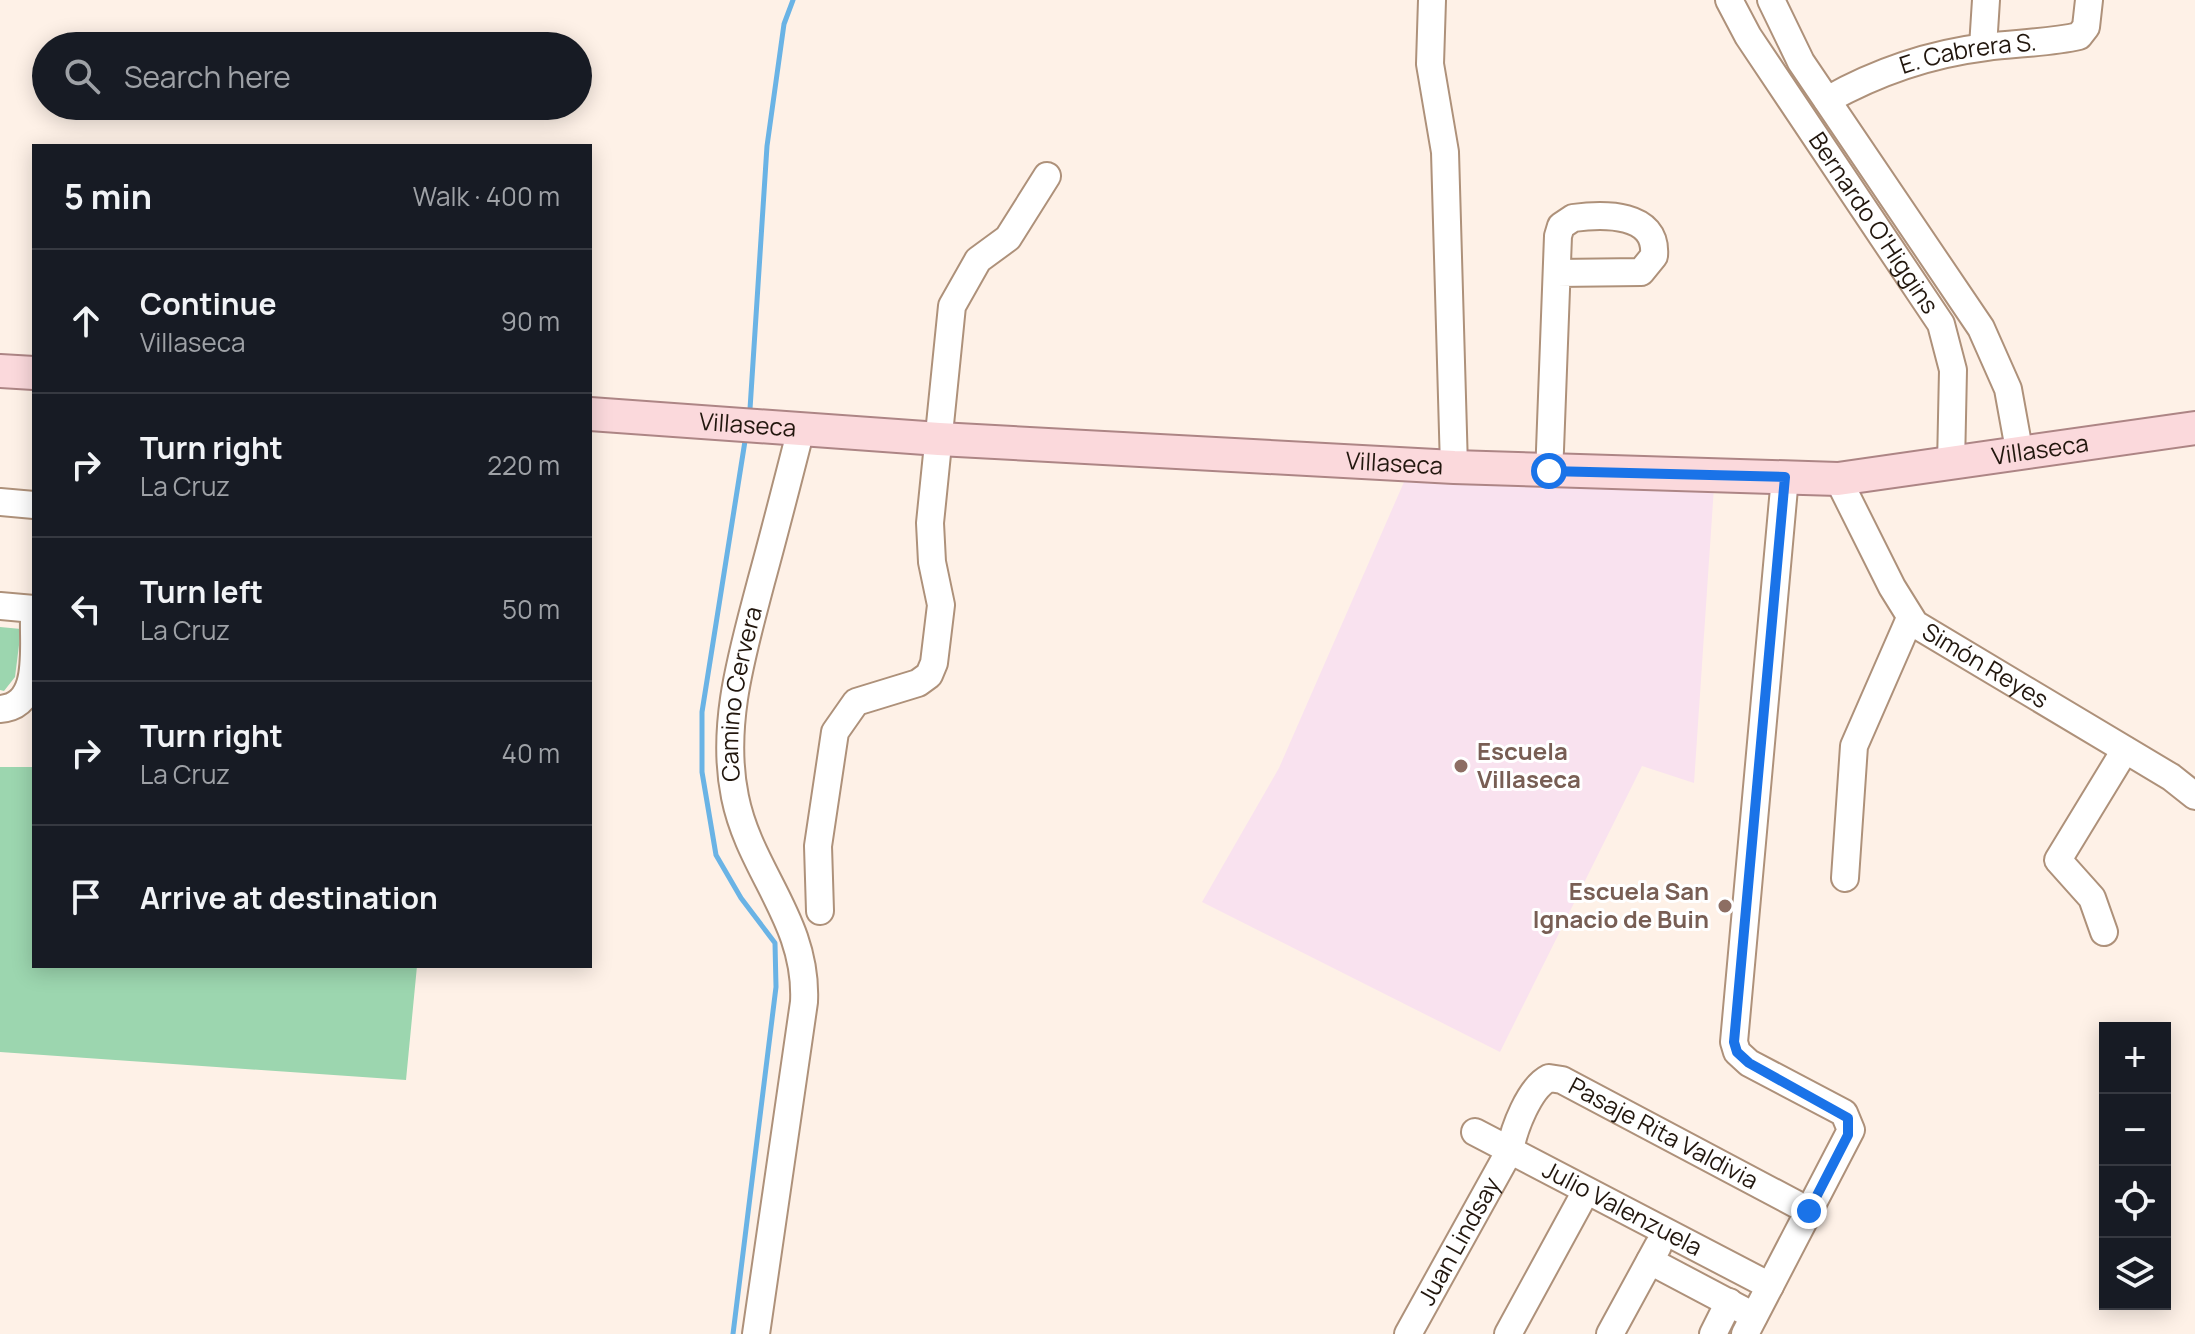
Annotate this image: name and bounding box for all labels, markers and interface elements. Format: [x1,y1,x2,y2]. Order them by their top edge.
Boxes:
street label: E. Cabrera S. [1895,24,2038,81]
search box [32,32,592,120]
icon: search [60,54,104,98]
text: Search here [124,56,291,97]
street label: Bernardo O'Higgins [1802,125,1947,320]
text: 5 min [64,173,152,219]
text: Walk · 400 m [413,178,560,214]
text: Continue [140,283,276,324]
icon: ahead [64,299,108,343]
text: 90 m [501,303,560,339]
text: Villaseca [140,324,245,360]
street label: Villaseca [698,404,797,444]
street label: Villaseca [1989,425,2090,472]
text: Turn right [140,427,283,468]
icon: right [64,443,108,487]
street label: Villaseca [1345,443,1444,481]
text: 220 m [487,447,560,483]
route start [1531,453,1567,489]
text: La Cruz [140,468,230,504]
text: Turn left [140,571,263,612]
icon: left [64,587,108,631]
text: 50 m [502,591,560,627]
street label: Camino Cervera [712,603,769,783]
text: La Cruz [140,612,230,648]
street label: Simón Reyes [1917,614,2055,715]
text: Turn right [140,715,283,756]
icon: right [64,731,108,775]
place label: Escuela Villaseca [1477,734,1581,795]
text: 40 m [502,735,560,771]
text: La Cruz [140,756,230,792]
marker: Escuela Villaseca [1452,757,1470,775]
place label: Escuela San Ignacio de Buin [1533,874,1709,935]
icon: arrive [64,875,108,919]
text: Arrive at destination [140,877,438,918]
marker: Escuela San Ignacio de Buin [1716,897,1734,915]
map controls [2099,1022,2171,1310]
button: + [2099,1022,2171,1094]
street label: Pasaje Rita Valdivia [1563,1069,1764,1196]
button: − [2099,1094,2171,1166]
street label: Julio Valenzuela [1537,1152,1708,1263]
button: locate [2099,1166,2171,1238]
street label: Juan Lindsay [1409,1170,1507,1311]
route end [1791,1193,1827,1229]
button: layers [2099,1238,2171,1310]

